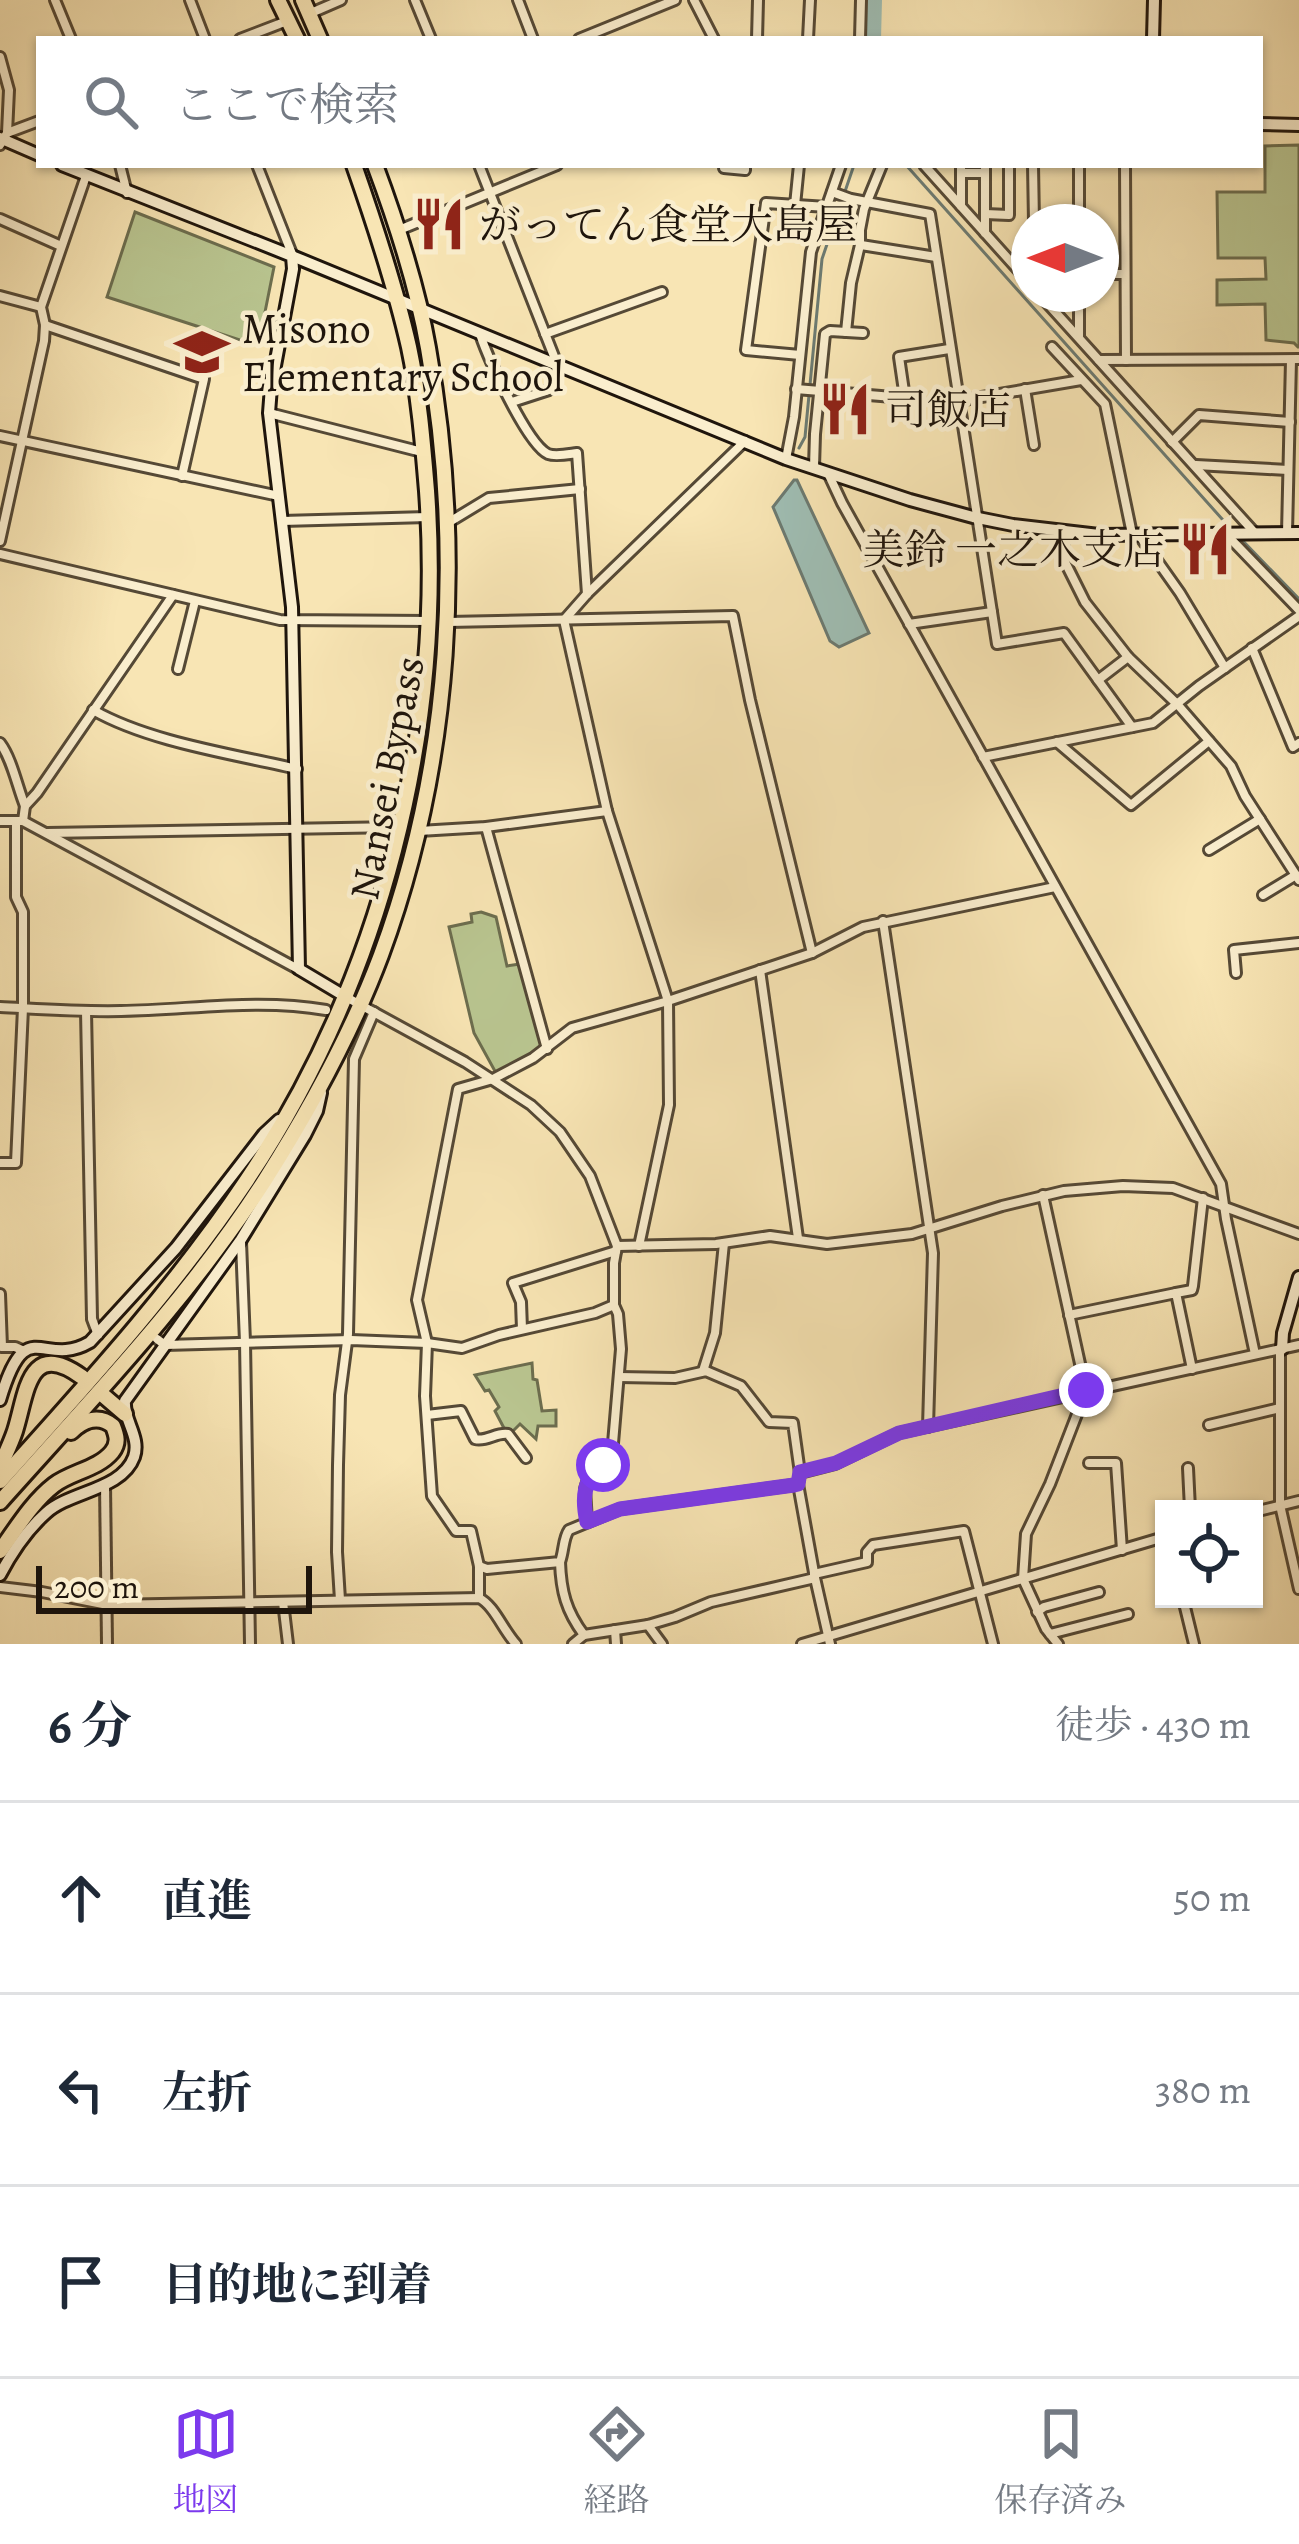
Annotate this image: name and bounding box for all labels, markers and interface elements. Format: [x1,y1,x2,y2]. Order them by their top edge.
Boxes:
search box [36,36,1263,168]
icon: search [78,69,144,135]
text: ここで検索 [174,74,399,136]
restaurant icon: がってん食堂大島屋 [410,195,468,253]
place label: がってん食堂大島屋 [479,196,857,253]
north arrow [1011,204,1119,312]
place label: Misono Elementary School [242,300,564,405]
school or university icon: Misono Elementary School [173,323,231,381]
restaurant icon: 司飯店 [816,380,874,438]
place label: 司飯店 [885,381,1011,438]
restaurant icon: 美鈴 一之木支店 [1176,520,1234,578]
place label: 美鈴 一之木支店 [863,521,1165,578]
street label: Nansei Bypass [335,652,438,905]
route end [1059,1363,1113,1417]
route start [576,1438,630,1492]
map controls [1155,1500,1263,1608]
button: locate [1155,1500,1263,1608]
scale bar [36,1560,312,1613]
text: 200 m [54,1564,139,1609]
text: 6 分 [48,1691,132,1761]
text: 徒歩 · 430 m [1055,1698,1251,1751]
icon: ahead [48,1865,114,1931]
text: 直進 [162,1870,252,1932]
text: 50 m [1173,1871,1251,1924]
icon: left [48,2057,114,2123]
text: 左折 [162,2062,252,2124]
text: 380 m [1155,2063,1251,2116]
icon: arrive [48,2249,114,2315]
text: 目的地に到着 [162,2254,432,2316]
tab: 地図 [173,2401,239,2522]
tab: 経路 [584,2401,650,2522]
tab: 保存済み [995,2401,1127,2522]

